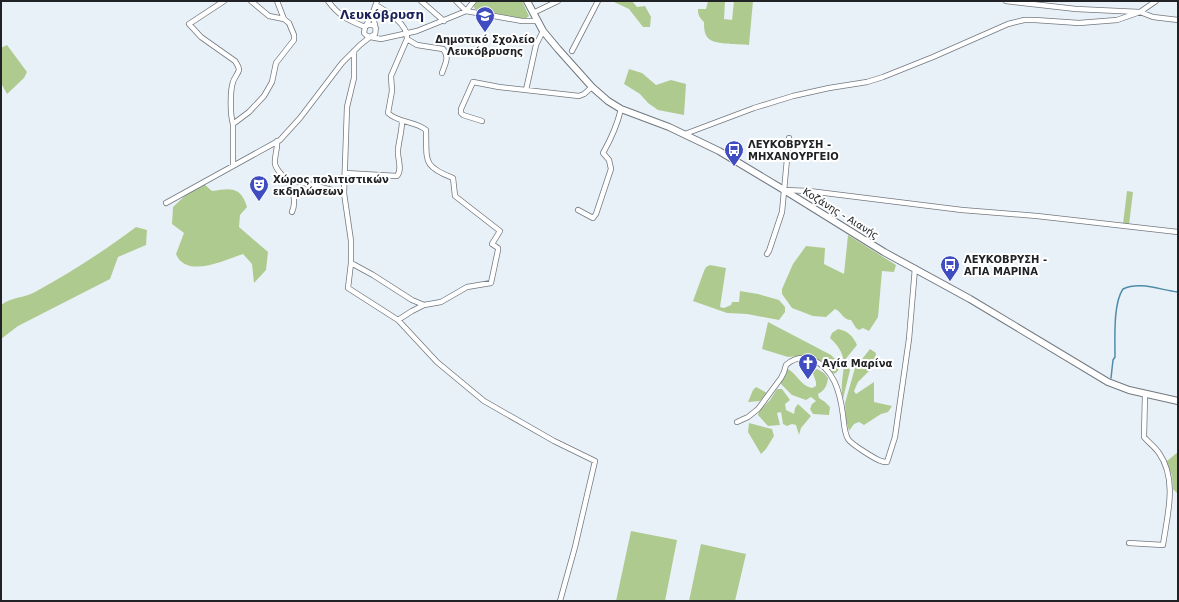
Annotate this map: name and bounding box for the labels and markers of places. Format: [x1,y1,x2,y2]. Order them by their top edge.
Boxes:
school or university icon: Δημοτικό Σχολείο Λευκόβρυσης [474,5,496,33]
place label: Δημοτικό Σχολείο Λευκόβρυσης [435,34,535,57]
bus stop icon: ΛΕΥΚΟΒΡΥΣΗ - ΜΗΧΑΝΟΥΡΓΕΙΟ [723,139,745,167]
place label: ΛΕΥΚΟΒΡΥΣΗ - ΜΗΧΑΝΟΥΡΓΕΙΟ [748,139,839,162]
theatre icon: Χώρος πολιτιστικών εκδηλώσεων [248,174,270,202]
place label: Χώρος πολιτιστικών εκδηλώσεων [273,174,389,197]
bus stop icon: ΛΕΥΚΟΒΡΥΣΗ - ΑΓΙΑ ΜΑΡΙΝΑ [939,254,961,282]
place label: ΛΕΥΚΟΒΡΥΣΗ - ΑΓΙΑ ΜΑΡΙΝΑ [964,254,1047,277]
church icon: Αγία Μαρίνα [797,352,819,380]
place label: Αγία Μαρίνα [822,358,892,369]

